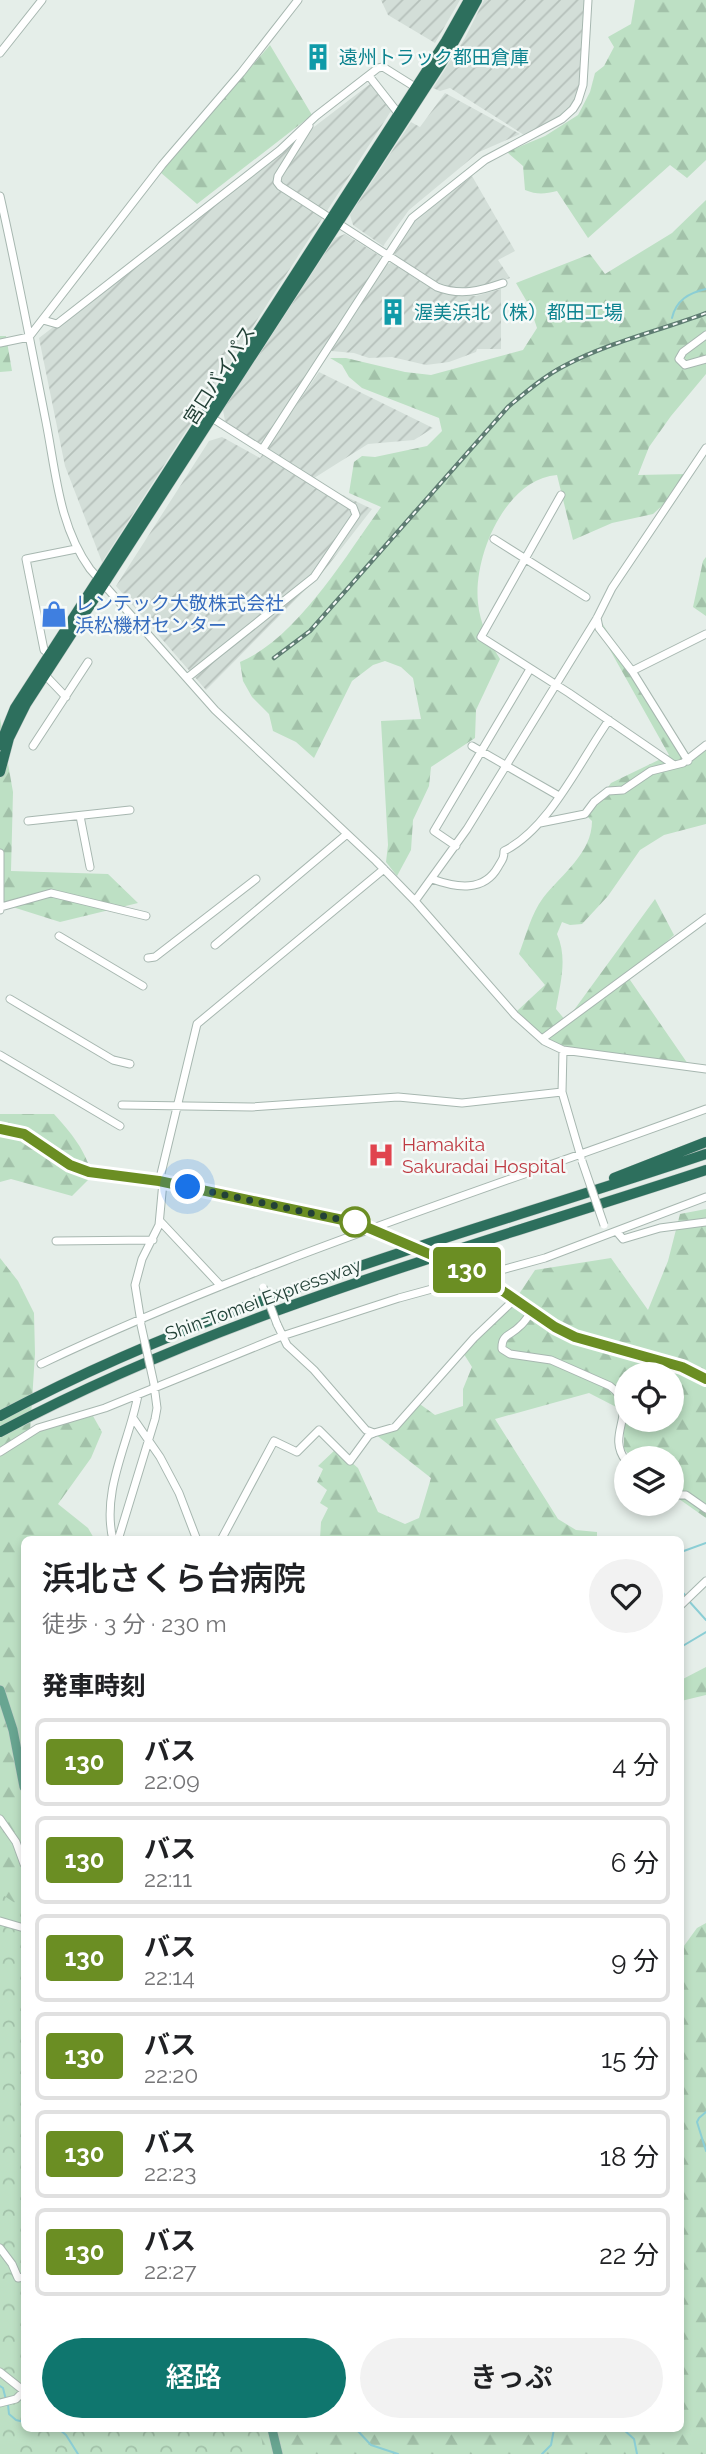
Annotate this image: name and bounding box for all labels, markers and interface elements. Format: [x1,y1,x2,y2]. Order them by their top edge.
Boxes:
building icon: 遠州トラック都田倉庫 [303,42,333,72]
place label: 遠州トラック都田倉庫 [339,46,529,68]
building icon: 渥美浜北（株）都田工場 [378,297,408,327]
place label: 渥美浜北（株）都田工場 [414,301,623,323]
street label: 宮口バイパス [179,321,259,429]
place label: レンテック大敬株式会社 浜松機材センター [75,592,284,636]
shop icon: レンテック大敬株式会社 浜松機材センター [39,599,69,629]
place label: Hamakita Sakuradai Hospital [402,1133,566,1177]
hospital icon: Hamakita Sakuradai Hospital [366,1140,396,1170]
your location [170,1169,205,1204]
unlabelled marker [340,1207,370,1237]
line badge: 130 [427,1247,507,1293]
street label: Shin-Tomei Expressway [162,1253,364,1345]
text: 130 [447,1255,487,1284]
map controls [614,1362,684,1516]
button: locate [614,1362,684,1432]
button: layers [614,1446,684,1516]
text: 浜北さくら台病院 [42,1559,306,1598]
button: heart [589,1559,663,1633]
text: 徒歩 · 3 分 · 230 m [42,1610,227,1637]
text: 発車時刻 [42,1671,146,1701]
text: バス [144,1736,196,1766]
text: 130 [65,1747,104,1776]
text: 4 分 [612,1750,659,1780]
text: 22:09 [144,1767,200,1794]
text: バス [144,1834,196,1864]
text: 130 [65,1845,104,1874]
text: 6 分 [611,1848,659,1878]
text: 22:11 [144,1865,192,1892]
text: バス [144,1932,196,1962]
text: 130 [65,1943,104,1972]
text: 9 分 [611,1946,659,1976]
text: 22:14 [144,1963,195,1990]
text: バス [144,2030,196,2060]
text: 130 [65,2041,104,2070]
text: 15 分 [601,2044,659,2074]
text: 22:20 [144,2061,198,2088]
text: バス [144,2128,196,2158]
text: 130 [65,2139,104,2168]
text: 18 分 [600,2142,659,2172]
text: 22:23 [144,2159,197,2186]
text: バス [144,2226,196,2256]
text: 130 [65,2237,104,2266]
text: 22 分 [599,2240,659,2270]
text: 22:27 [144,2257,197,2284]
button: 経路 [42,2338,346,2418]
button: きっぷ [360,2338,663,2418]

